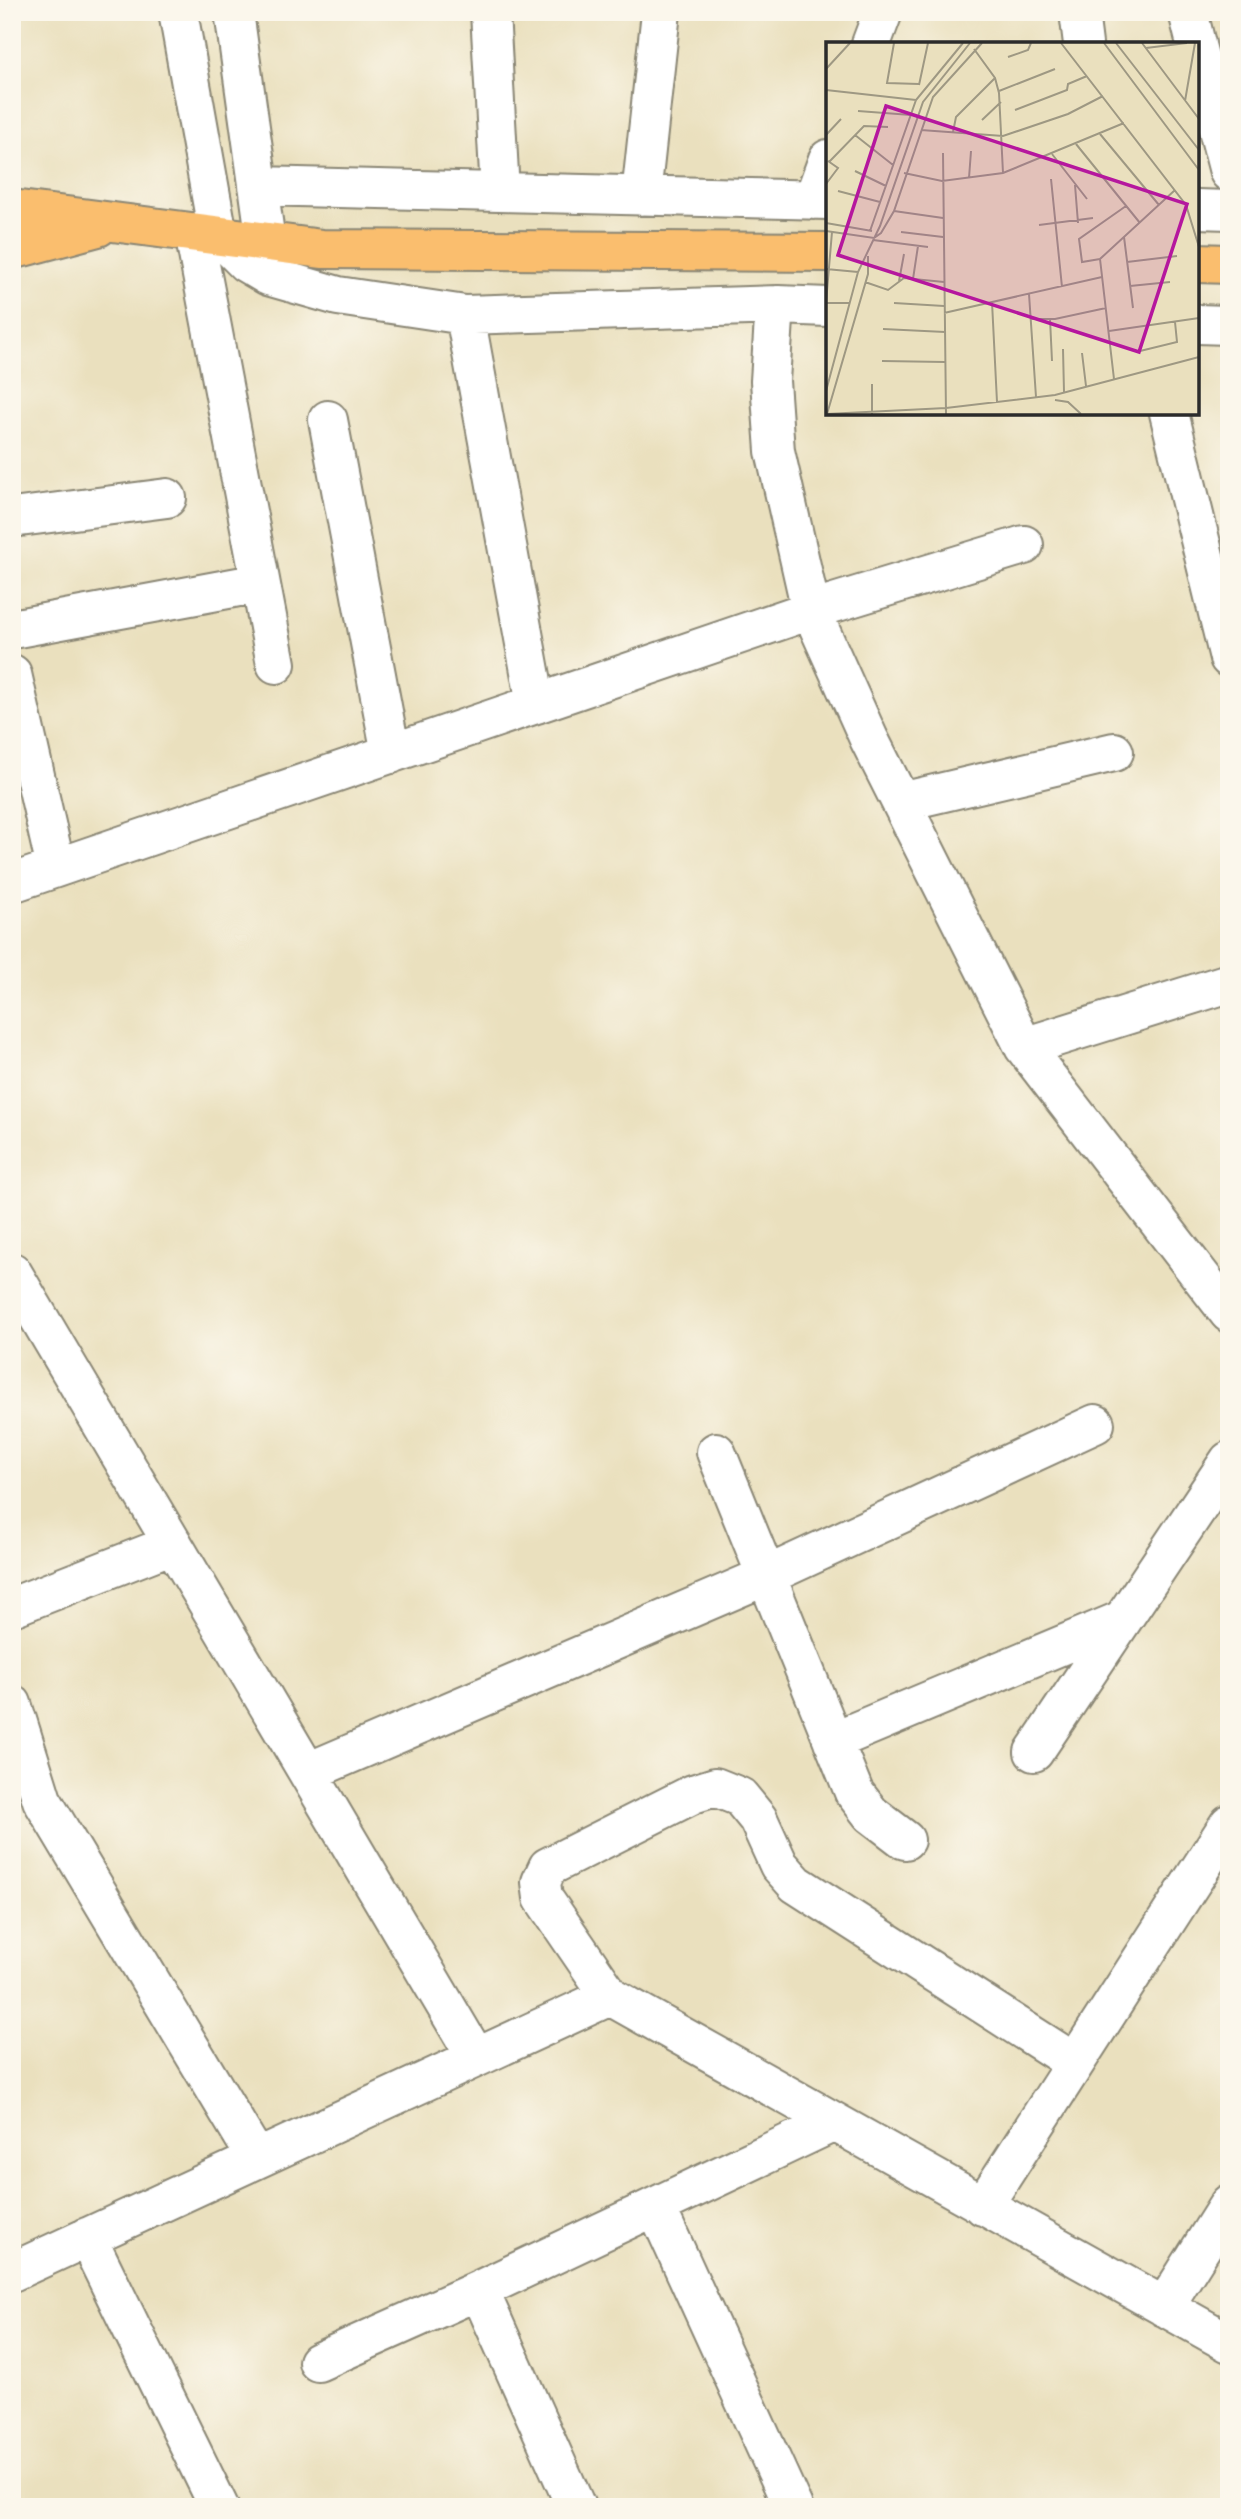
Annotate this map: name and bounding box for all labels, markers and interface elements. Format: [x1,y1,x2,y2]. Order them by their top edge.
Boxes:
inset map [826,42,1199,415]

